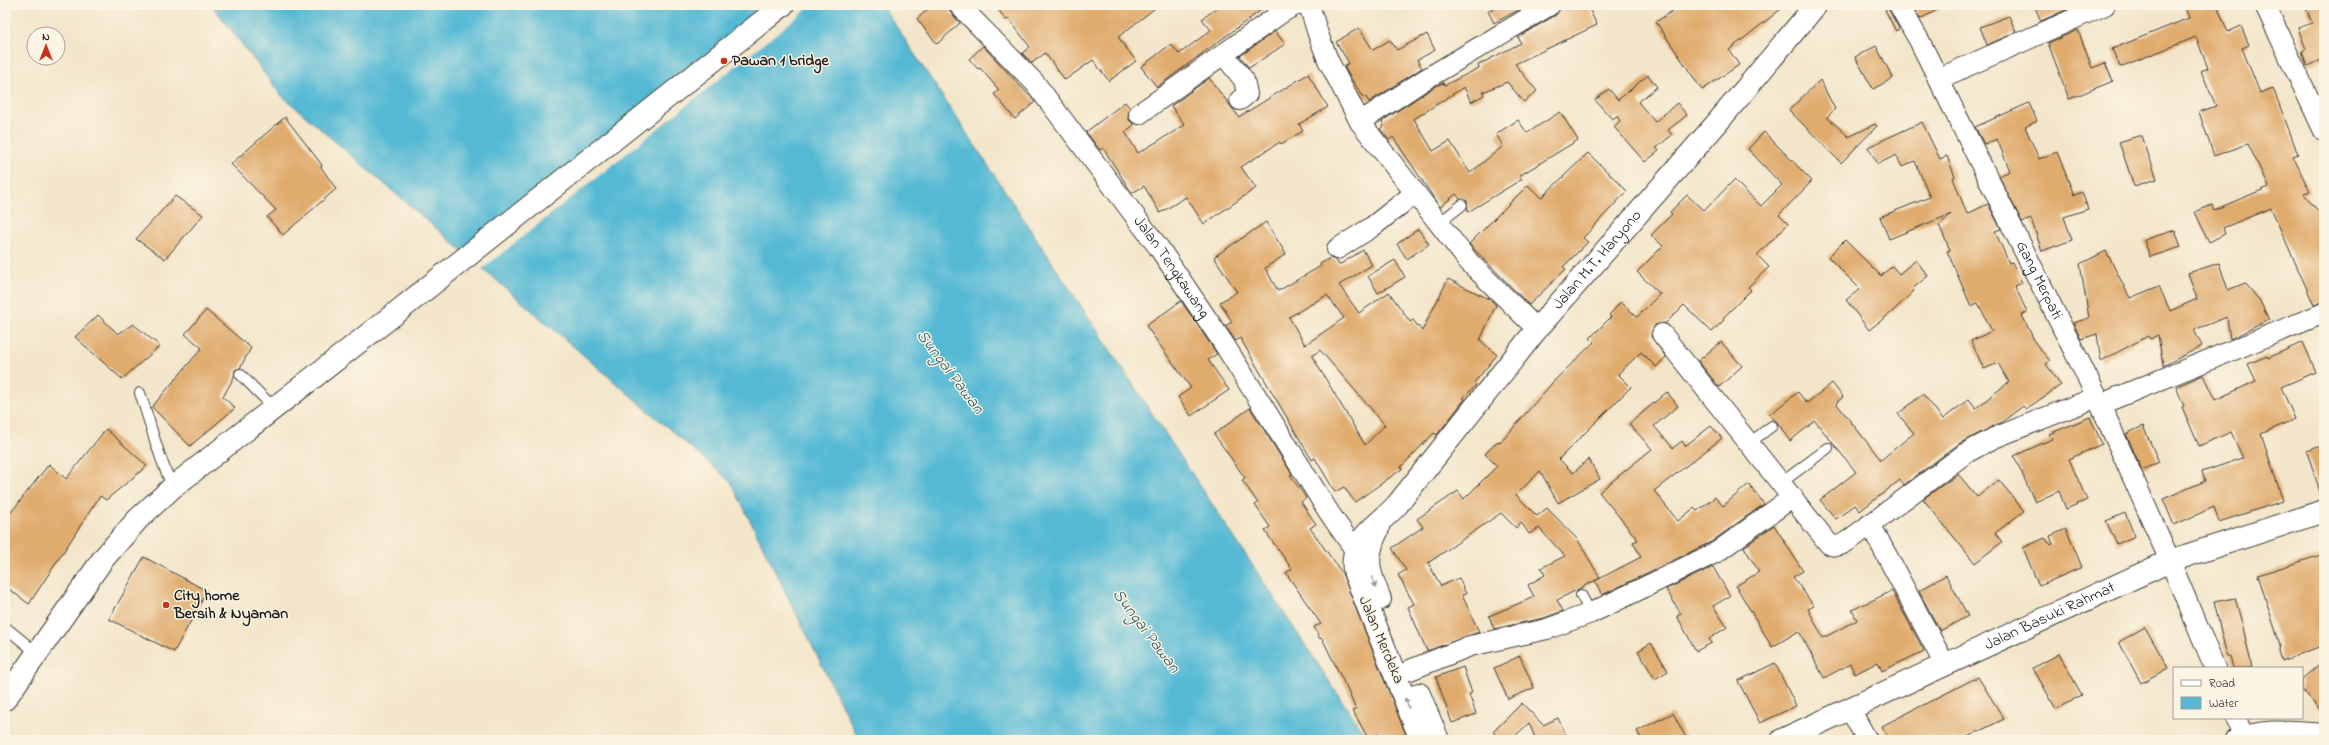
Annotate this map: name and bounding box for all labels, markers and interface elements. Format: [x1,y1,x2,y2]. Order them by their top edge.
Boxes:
north arrow [26,26,66,66]
text: N [42,29,50,45]
place label: Pawan 1 bridge [732,49,830,74]
marker: Pawan 1 bridge [719,56,729,66]
street label: Jalan M.T. Haryono [1547,205,1648,315]
street label: Jalan Tengkawang [1127,211,1215,323]
street label: Gang Merpati [2009,237,2069,324]
water label: Sungai Pawan [909,325,990,420]
street label: Jalan Basuki Rahmat [1980,576,2120,657]
one-way arrow [1371,577,1377,589]
place label: City home Bersih & Nyaman [173,584,288,627]
water label: Sungai Pawan [1105,584,1186,679]
street label: Jalan Merdeka [1352,592,1410,688]
marker: City home Bersih & Nyaman [161,600,171,610]
legend [2173,667,2303,719]
text: Road [2209,675,2235,693]
text: Water [2209,695,2238,713]
one-way arrow [1404,697,1410,709]

